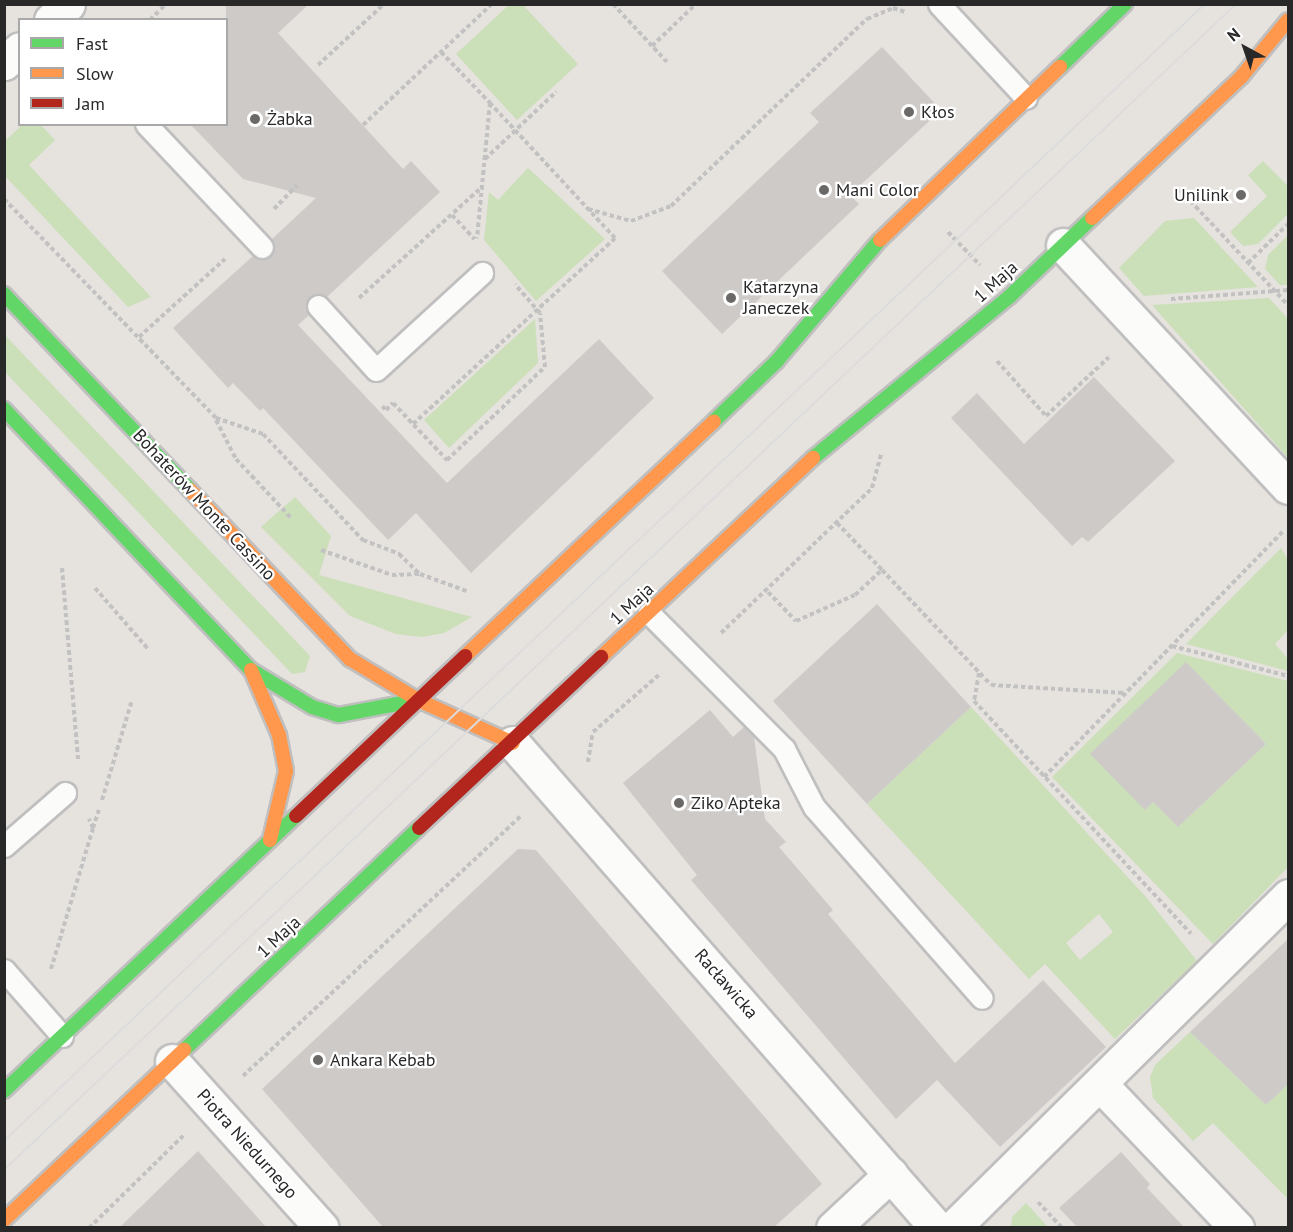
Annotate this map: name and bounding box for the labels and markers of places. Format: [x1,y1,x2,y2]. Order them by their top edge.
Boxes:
place label: Kłos [921,101,954,123]
marker: Kłos [902,105,916,119]
place label: Żabka [267,108,313,130]
marker: Żabka [248,112,262,126]
place label: Mani Color [836,179,919,201]
marker: Mani Color [817,183,831,197]
place label: Unilink [1174,184,1229,206]
marker: Unilink [1234,188,1248,202]
place label: Katarzyna Janeczek [743,277,819,320]
marker: Katarzyna Janeczek [724,291,738,305]
place label: Ziko Apteka [691,792,781,814]
marker: Ziko Apteka [672,796,686,810]
place label: Ankara Kebab [330,1049,435,1071]
marker: Ankara Kebab [311,1053,325,1067]

